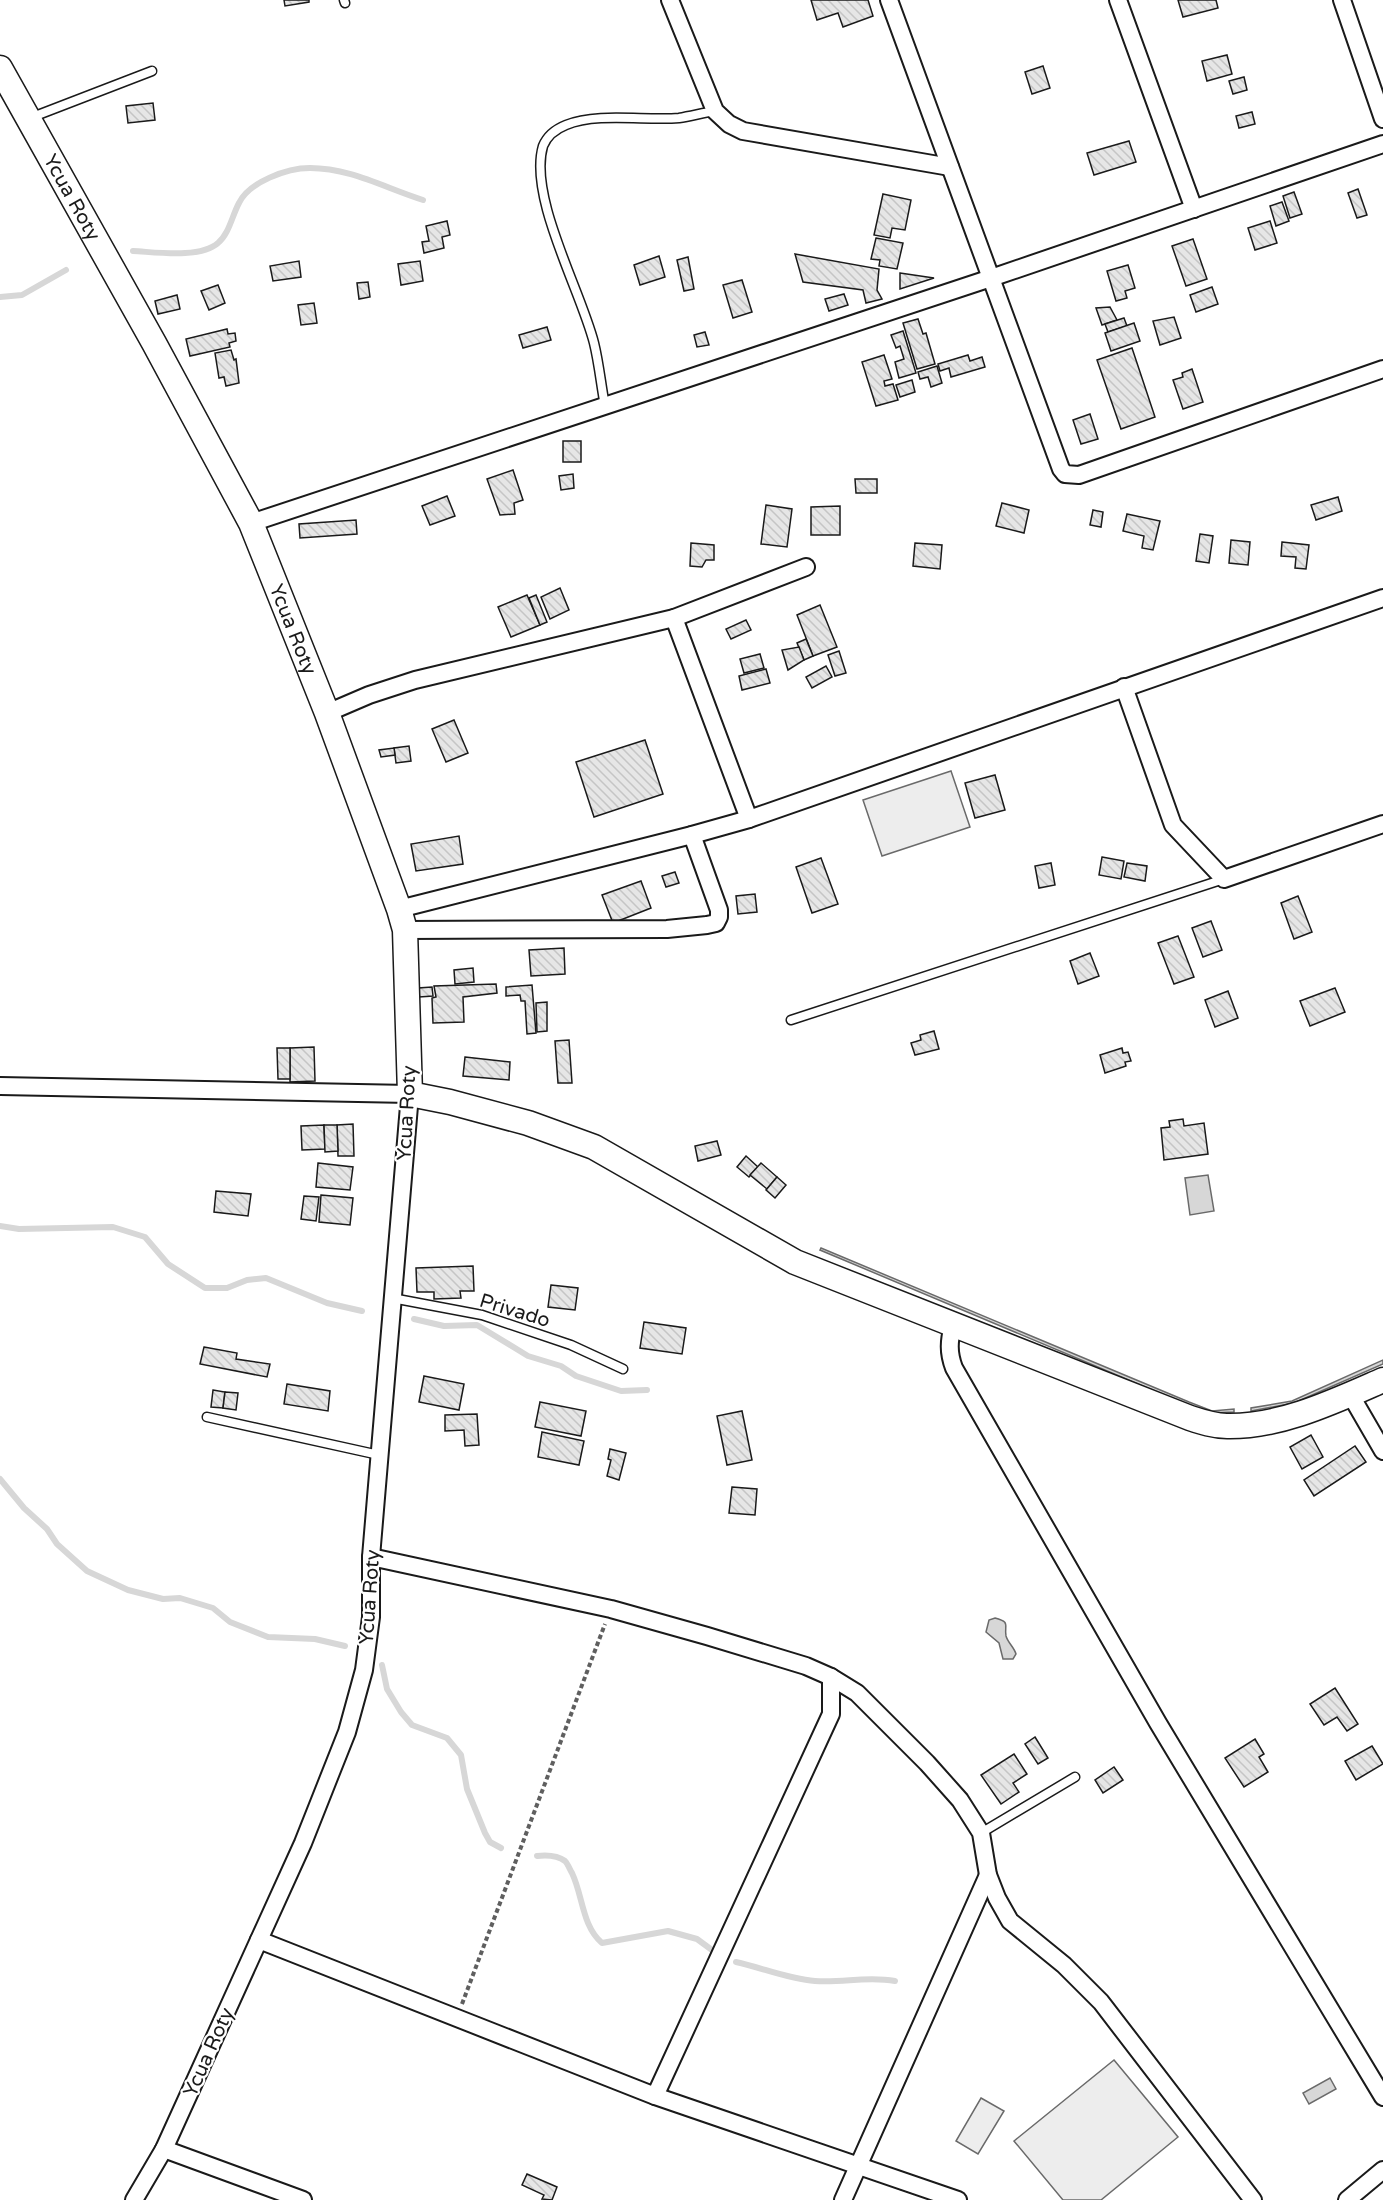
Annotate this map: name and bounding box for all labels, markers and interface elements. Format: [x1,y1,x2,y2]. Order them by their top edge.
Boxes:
street label: Ycua Roty [38,150,105,245]
street label: Ycua Roty [264,581,321,678]
street label: Ycua Roty [393,1065,421,1161]
street label: Privado [477,1289,553,1333]
street label: Ycua Roty [355,1549,385,1645]
street label: Ycua Roty [179,2004,239,2101]

